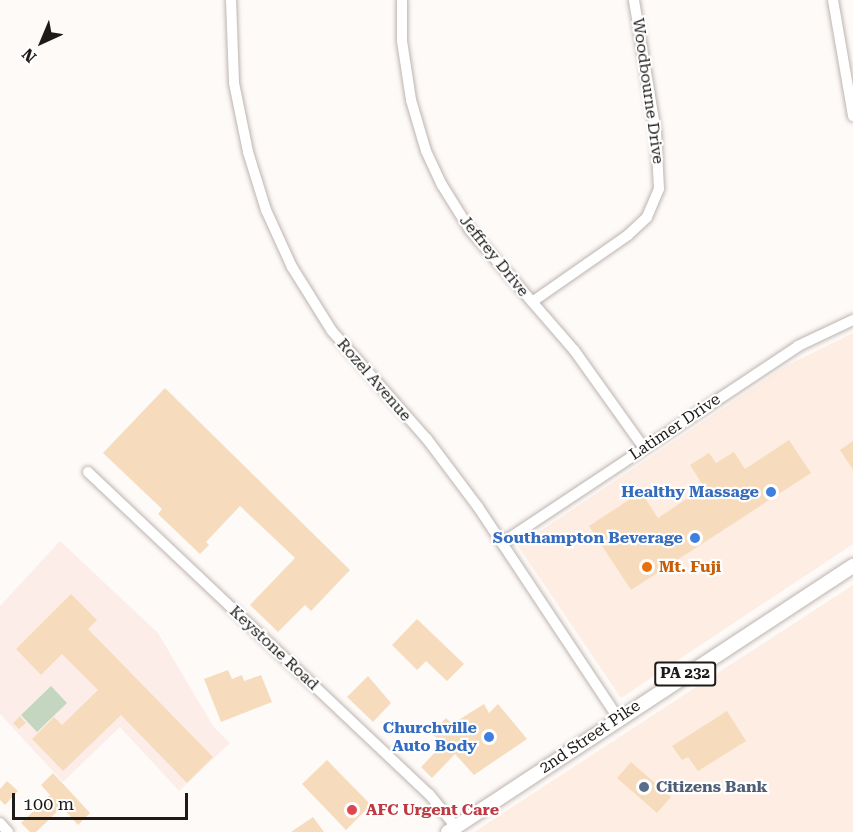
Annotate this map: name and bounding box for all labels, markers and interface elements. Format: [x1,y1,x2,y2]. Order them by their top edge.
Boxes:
north arrow [12,12,72,72]
street label: Woodbourne Drive [628,17,668,165]
text: N [18,44,40,66]
street label: Jeffrey Drive [455,211,533,301]
street label: Rozel Avenue [333,335,415,425]
street label: Latimer Drive [626,390,724,464]
place label: Healthy Massage [621,482,759,502]
marker: Healthy Massage [764,485,778,499]
place label: Southampton Beverage [493,528,683,548]
marker: Southampton Beverage [688,531,702,545]
place label: Mt. Fuji [659,557,721,577]
marker: Mt. Fuji [640,560,654,574]
street label: Keystone Road [225,602,323,694]
road number: PA 232 [654,662,716,686]
street label: 2nd Street Pike [536,696,644,778]
place label: Churchville Auto Body [383,718,477,756]
marker: Churchville Auto Body [482,730,496,744]
place label: Citizens Bank [656,777,768,797]
marker: Citizens Bank [637,780,651,794]
scale bar [15,781,190,819]
text: 100 m [23,793,74,814]
place label: AFC Urgent Care [366,800,499,820]
marker: AFC Urgent Care [343,801,361,819]

